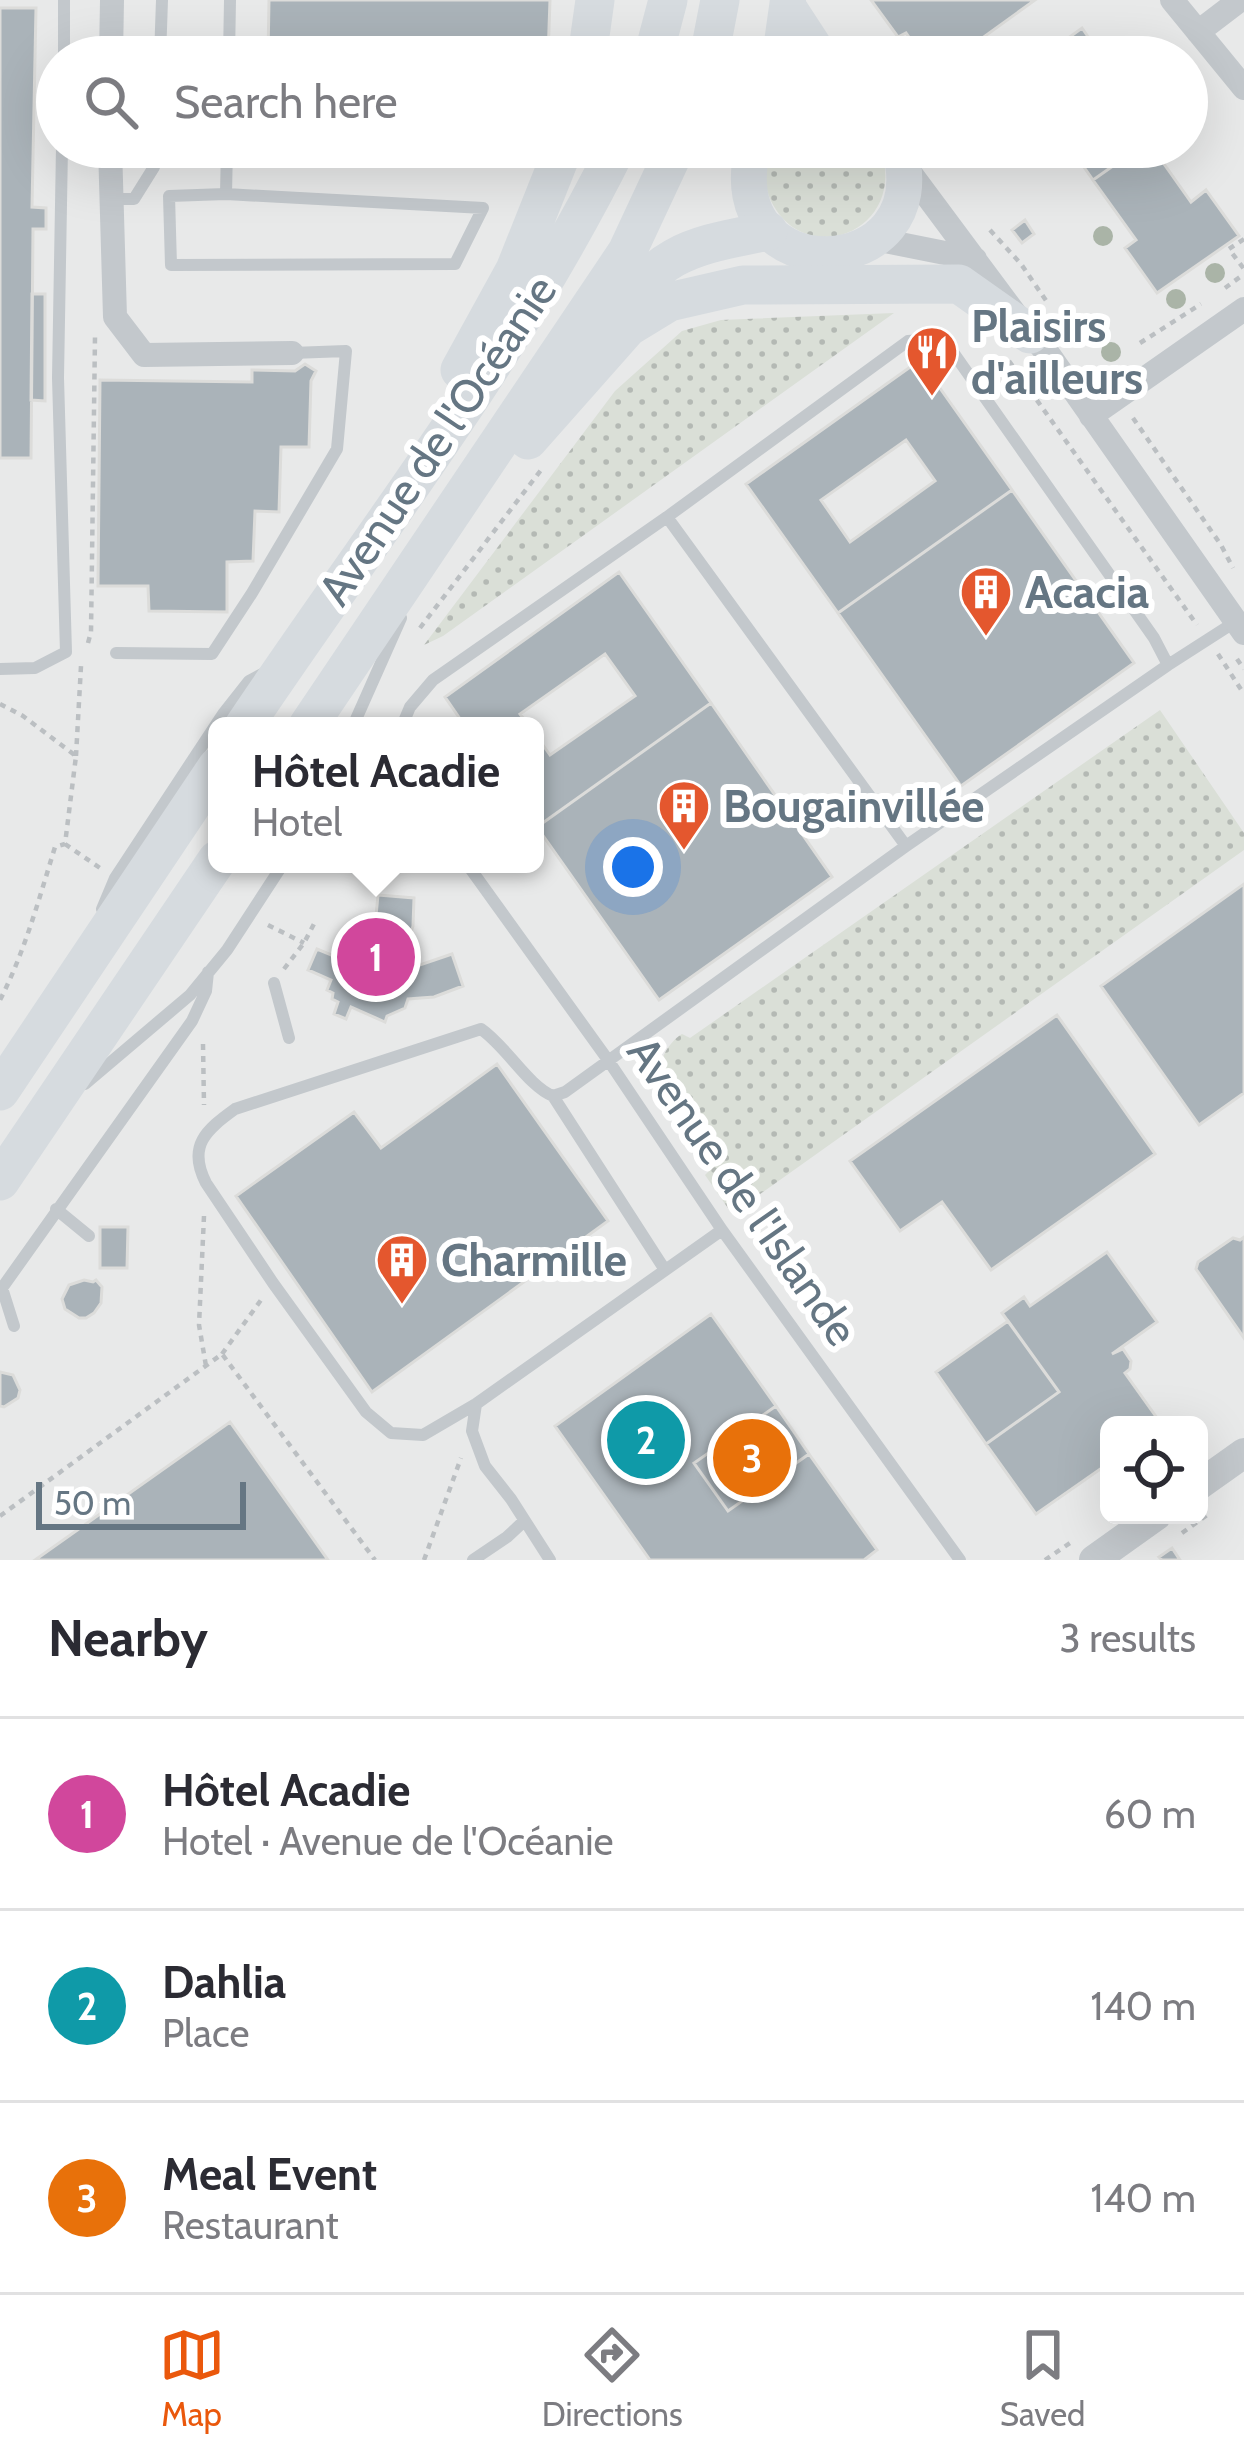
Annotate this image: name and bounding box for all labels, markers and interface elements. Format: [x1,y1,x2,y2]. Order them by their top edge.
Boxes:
search box [36,36,1208,168]
icon: search [78,69,144,135]
text: Search here [174,75,398,129]
street label: Avenue de l'Océanie [307,265,567,615]
place label: Plaisirs d'ailleurs [971,299,1143,405]
restaurant icon: Plaisirs d'ailleurs [904,324,960,398]
building icon: Acacia [958,564,1014,638]
place label: Acacia [1025,565,1149,619]
popup [208,717,544,873]
text: Hôtel Acadie [252,744,500,798]
building icon: Bougainvillée [656,778,712,852]
place label: Bougainvillée [723,779,985,833]
text: Hotel [252,798,342,846]
your location [603,837,663,897]
pin: 1 [337,912,415,1002]
street label: Avenue de l'Islande [617,1026,869,1356]
building icon: Charmille [374,1232,430,1306]
place label: Charmille [441,1233,627,1287]
pin: 2 [607,1395,685,1485]
pin: 3 [713,1413,791,1503]
map controls [1100,1416,1208,1524]
button: locate [1100,1416,1208,1524]
scale bar [36,1476,246,1529]
text: 50 m [54,1483,131,1523]
text: Nearby [48,1607,208,1669]
text: 3 results [1059,1614,1196,1662]
text: Hôtel Acadie [162,1763,410,1817]
text: 1 [80,1790,94,1838]
text: 60 m [1104,1790,1196,1838]
text: Hotel · Avenue de l'Océanie [162,1817,614,1865]
text: Dahlia [162,1955,286,2009]
text: 2 [77,1982,97,2030]
text: 140 m [1091,1982,1196,2030]
text: Place [162,2009,249,2057]
text: Meal Event [162,2147,377,2201]
text: 3 [76,2174,98,2222]
text: 140 m [1091,2174,1196,2222]
text: Restaurant [162,2201,339,2249]
tab: Map [159,2322,225,2434]
tab: Directions [542,2322,683,2434]
tab: Saved [1000,2322,1085,2434]

